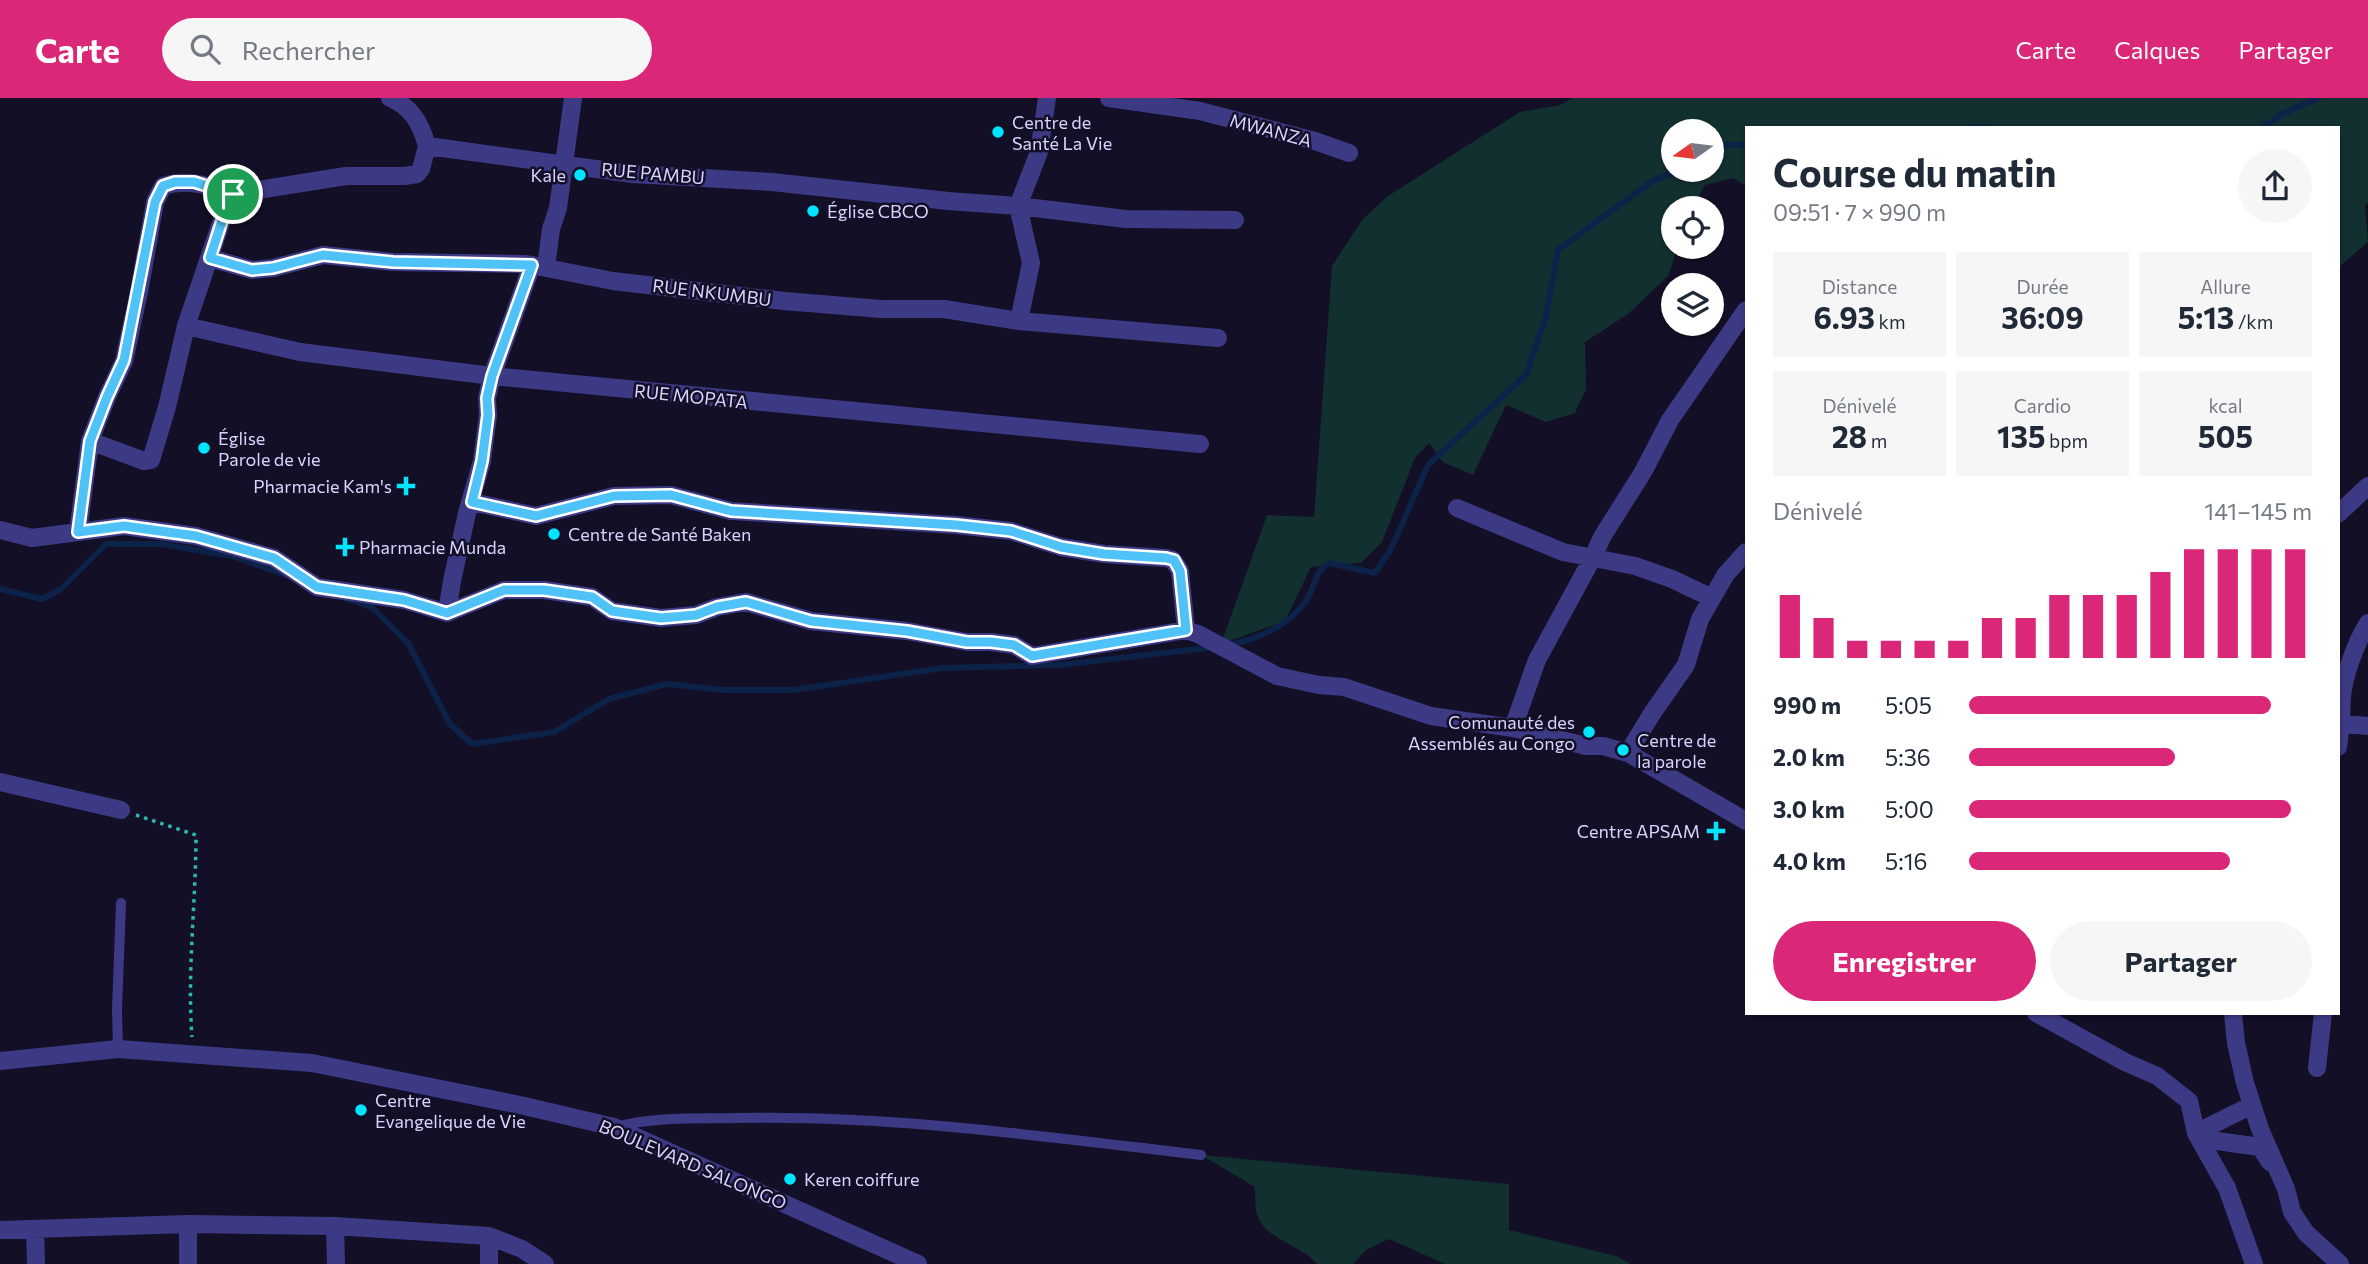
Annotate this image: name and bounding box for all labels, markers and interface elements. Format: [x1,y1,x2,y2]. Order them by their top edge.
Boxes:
search box [162,18,652,81]
text: Carte [35,29,120,70]
icon: search [186,30,224,68]
text: Rechercher [242,34,375,65]
text: Carte [2015,35,2076,64]
text: Calques [2114,35,2200,64]
text: Partager [2238,35,2333,64]
street label: MWANZA [1228,109,1314,151]
place label: Centre de Santé La Vie [1012,111,1112,154]
north arrow [1661,119,1724,182]
map controls [1661,119,1724,336]
marker: Centre de Santé La Vie [990,124,1006,140]
text: Course du matin [1773,148,2056,195]
button: share [2238,149,2312,223]
street label: RUE PAMBU [600,158,706,188]
pin [203,164,263,224]
place label: Kale [530,164,566,186]
marker: Kale [572,167,588,183]
icon: arrive [214,175,252,213]
button: locate [1661,196,1724,259]
text: 09:51 · 7 × 990 m [1773,198,1946,226]
place label: Église CBCO [827,200,929,222]
marker: Église CBCO [805,203,821,219]
button: layers [1661,273,1724,336]
street label: RUE NKUMBU [651,274,773,310]
text: Distance [1822,275,1897,298]
text: Durée [2017,275,2068,298]
text: Allure [2200,275,2251,298]
text: 6.93 [1814,298,1875,335]
text: 36:09 [2001,298,2084,335]
text: 5:13 [2178,298,2234,335]
text: km [1875,310,1905,333]
text: /km [2234,310,2273,333]
street label: RUE MOPATA [633,379,749,413]
text: Dénivelé [1822,394,1897,417]
text: Cardio [2014,394,2071,417]
text: kcal [2208,394,2243,417]
text: 28 [1832,417,1867,454]
text: 135 [1997,417,2045,454]
text: 505 [2198,417,2253,454]
place label: Église Parole de vie [218,427,321,470]
text: m [1867,429,1887,452]
text: bpm [2045,429,2088,452]
marker: Église Parole de vie [196,440,212,456]
place label: Pharmacie Kam's [253,475,392,497]
marker: Pharmacie Kam's [398,478,414,494]
text: Dénivelé [1773,497,1863,525]
text: 141–145 m [2204,497,2312,525]
place label: Centre de Santé Baken [568,523,751,545]
marker: Centre de Santé Baken [546,526,562,542]
place label: Pharmacie Munda [359,536,506,558]
marker: Pharmacie Munda [337,539,353,555]
text: 990 m [1773,691,1841,719]
text: 5:05 [1885,691,1932,719]
place label: Comunauté des Assemblés au Congo [1408,711,1575,754]
marker: Comunauté des Assemblés au Congo [1581,724,1597,740]
place label: Centre de la parole [1637,729,1716,772]
marker: Centre de la parole [1615,742,1631,758]
text: 2.0 km [1773,743,1845,771]
text: 5:36 [1885,743,1931,771]
text: 3.0 km [1773,795,1845,823]
text: 5:00 [1885,795,1934,823]
place label: Centre APSAM [1577,820,1700,842]
marker: Centre APSAM [1706,821,1726,841]
text: 4.0 km [1773,847,1846,875]
text: 5:16 [1885,847,1927,875]
button: Enregistrer [1773,921,2036,1001]
button: Partager [2050,921,2312,1001]
place label: Centre Evangelique de Vie [375,1089,526,1132]
marker: Centre Evangelique de Vie [353,1102,369,1118]
street label: BOULEVARD SALONGO [596,1114,790,1214]
place label: Keren coiffure [804,1168,920,1190]
marker: Keren coiffure [782,1171,798,1187]

